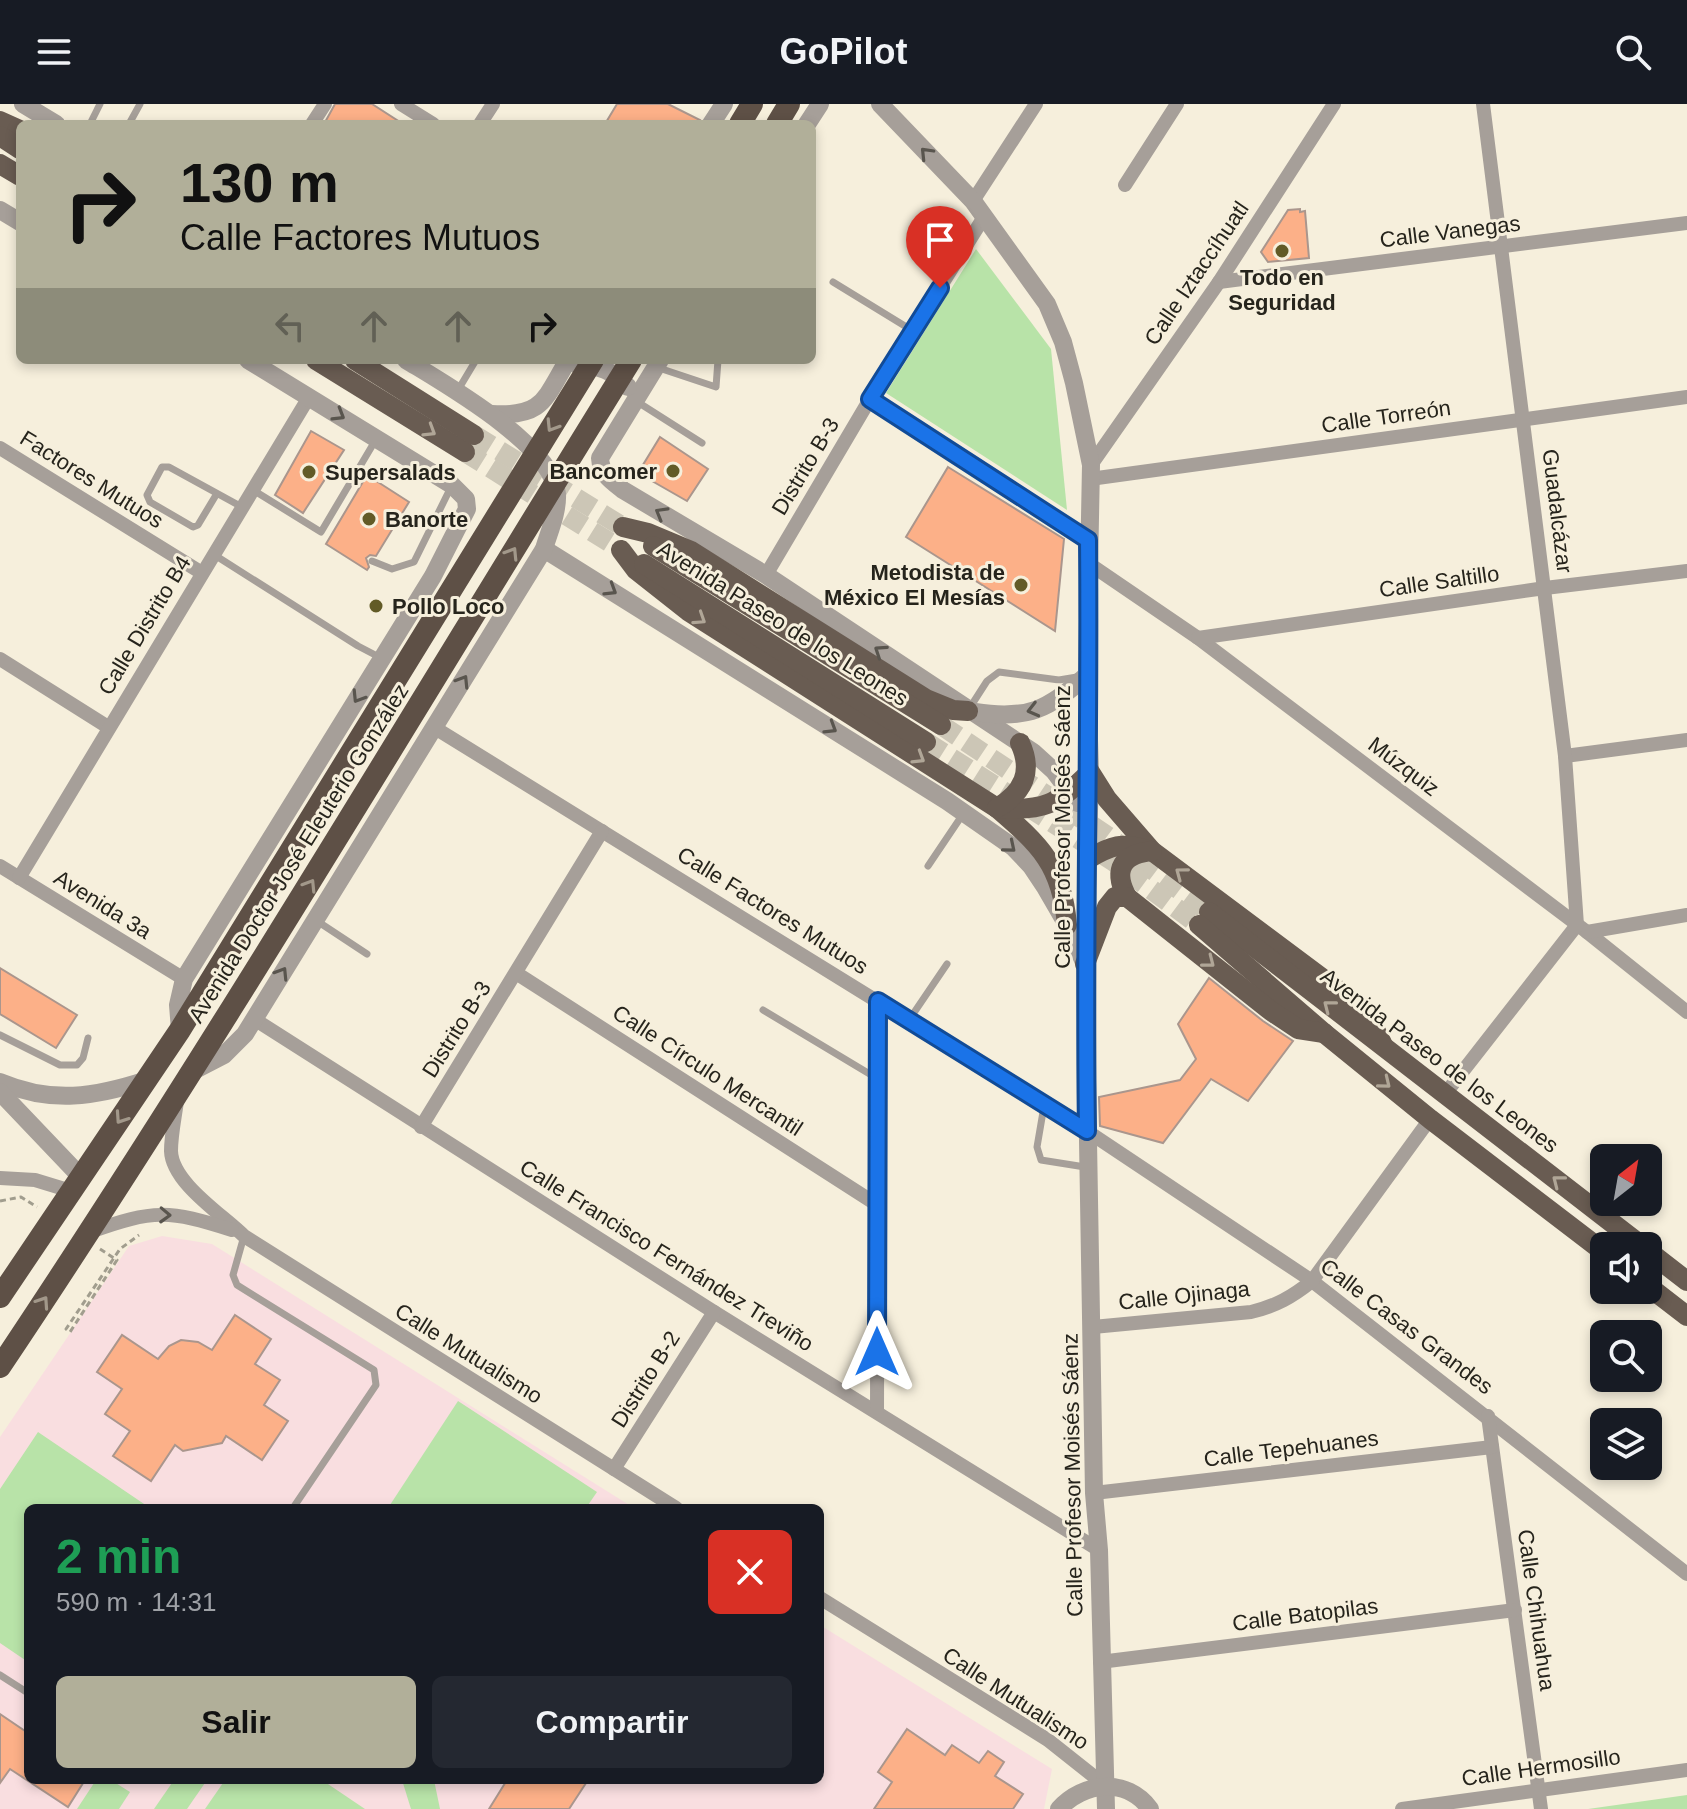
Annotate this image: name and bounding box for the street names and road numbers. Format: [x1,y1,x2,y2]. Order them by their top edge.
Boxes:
street label: Calle Iztaccíhuatl [1139,197,1254,350]
street label: Calle Vanegas [1378,210,1522,253]
street label: Calle Torreón [1320,395,1452,438]
street label: Distrito B-3 [767,413,844,519]
street label: Factores Mutuos [16,425,168,533]
street label: Guadalcázar [1537,448,1578,574]
street label: Avenida Paseo de los Leones [653,536,913,711]
street label: Calle Distrito B4 [93,551,196,699]
street label: Calle Saltillo [1377,561,1501,602]
street label: Avenida Doctor José Eleuterio González [183,679,414,1027]
street label: Calle Profesor Moisés Sáenz [1050,685,1075,969]
street label: Múzquiz [1363,732,1444,801]
street label: Calle Factores Mutuos [673,842,873,979]
street label: Avenida 3a [50,865,157,944]
street label: Avenida Paseo de los Leones [1316,963,1563,1158]
street label: Distrito B-3 [417,977,496,1082]
street label: Calle Círculo Mercantil [608,1000,807,1141]
street label: Calle Francisco Fernández Treviño [515,1154,818,1356]
street label: Calle Casas Grandes [1316,1253,1498,1399]
street label: Calle Ojinaga [1117,1276,1252,1315]
street label: Calle Mutualismo [391,1298,547,1409]
street label: Distrito B-2 [606,1327,685,1432]
street label: Calle Profesor Moisés Sáenz [1058,1333,1087,1617]
street label: Calle Tepehuanes [1202,1425,1380,1472]
street label: Calle Chihuahua [1513,1528,1560,1693]
street label: Calle Batopilas [1231,1593,1379,1636]
street label: Calle Mutualismo [938,1642,1093,1755]
street label: Calle Hermosillo [1460,1744,1622,1791]

